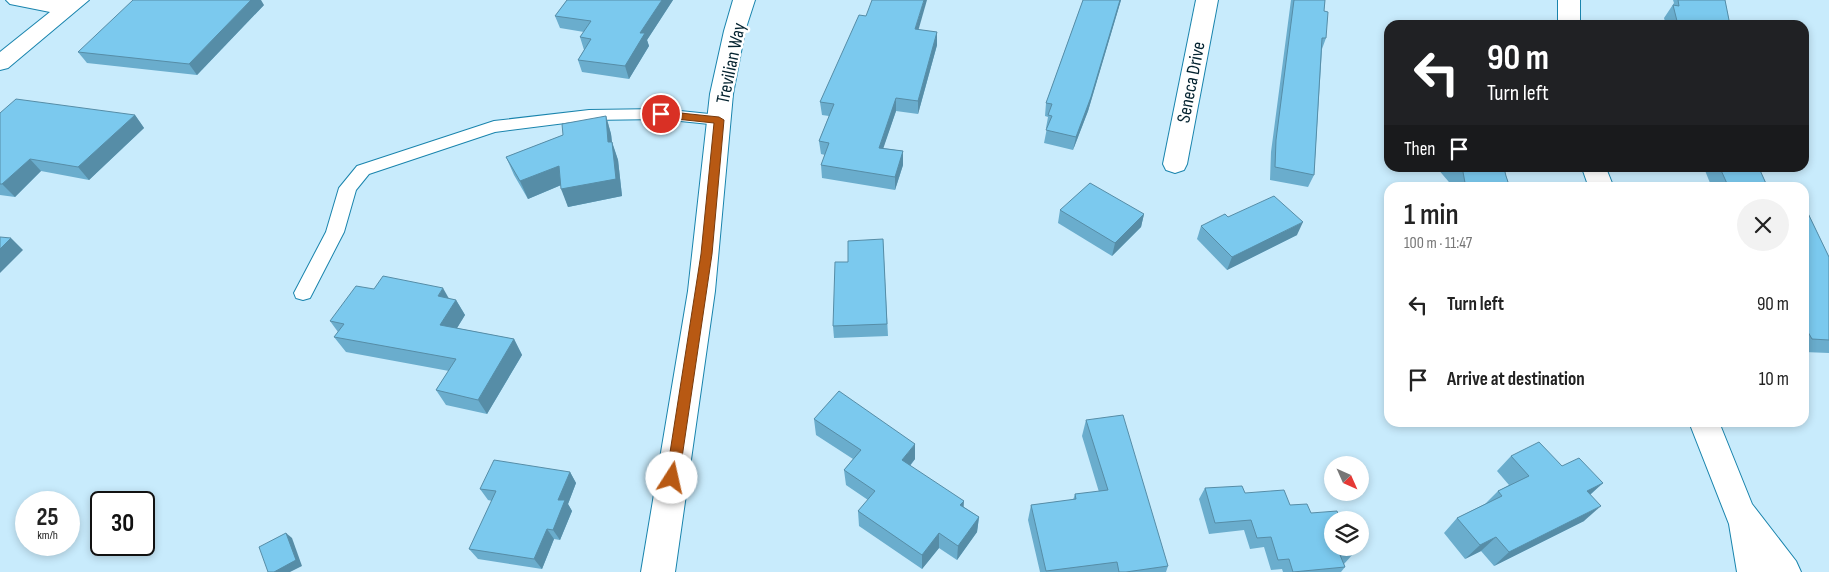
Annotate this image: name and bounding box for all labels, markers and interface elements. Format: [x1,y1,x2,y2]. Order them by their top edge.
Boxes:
street label: Trevilian Way [712,20,751,106]
text: 90 m [1487,37,1549,80]
street label: Seneca Drive [1172,40,1211,125]
icon: left [1404,40,1469,105]
text: Turn left [1487,80,1549,107]
pin [640,93,682,135]
icon: arrive [647,100,675,128]
icon: arrive [1445,135,1473,163]
text: Then [1404,138,1435,161]
text: 1 min [1404,197,1459,233]
button: close [1737,199,1789,251]
text: 100 m · 11:47 [1404,234,1472,253]
icon: left [1404,291,1432,319]
text: Turn left [1447,293,1504,316]
text: 90 m [1757,293,1789,316]
icon: arrive [1404,366,1432,394]
text: Arrive at destination [1447,368,1585,391]
text: 10 m [1759,368,1789,391]
position arrow [645,451,697,503]
north arrow [1324,456,1369,501]
map controls [1324,456,1369,556]
speed limit sign: 30 [90,491,155,556]
text: 25 [37,502,58,533]
button: layers [1324,511,1369,556]
text: km/h [37,528,58,543]

